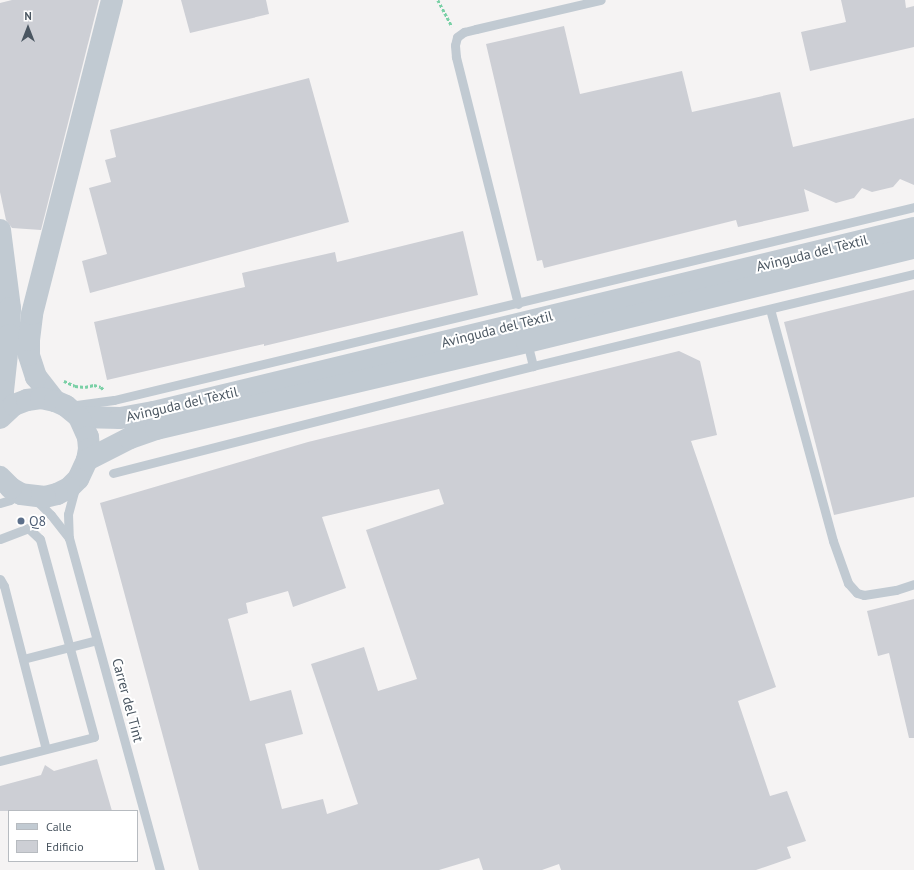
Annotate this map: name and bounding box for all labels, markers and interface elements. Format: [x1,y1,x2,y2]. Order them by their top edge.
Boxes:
north arrow [8,8,48,48]
text: N [24,9,32,23]
street label: Avinguda del Tèxtil [754,231,870,275]
street label: Avinguda del Tèxtil [439,307,555,351]
street label: Avinguda del Tèxtil [124,383,240,425]
place label: Q8 [29,513,46,529]
marker: Q8 [16,516,26,526]
street label: Carrer del Tint [109,656,147,744]
legend [8,810,138,862]
text: Calle [46,819,72,834]
text: Edificio [46,839,84,854]

